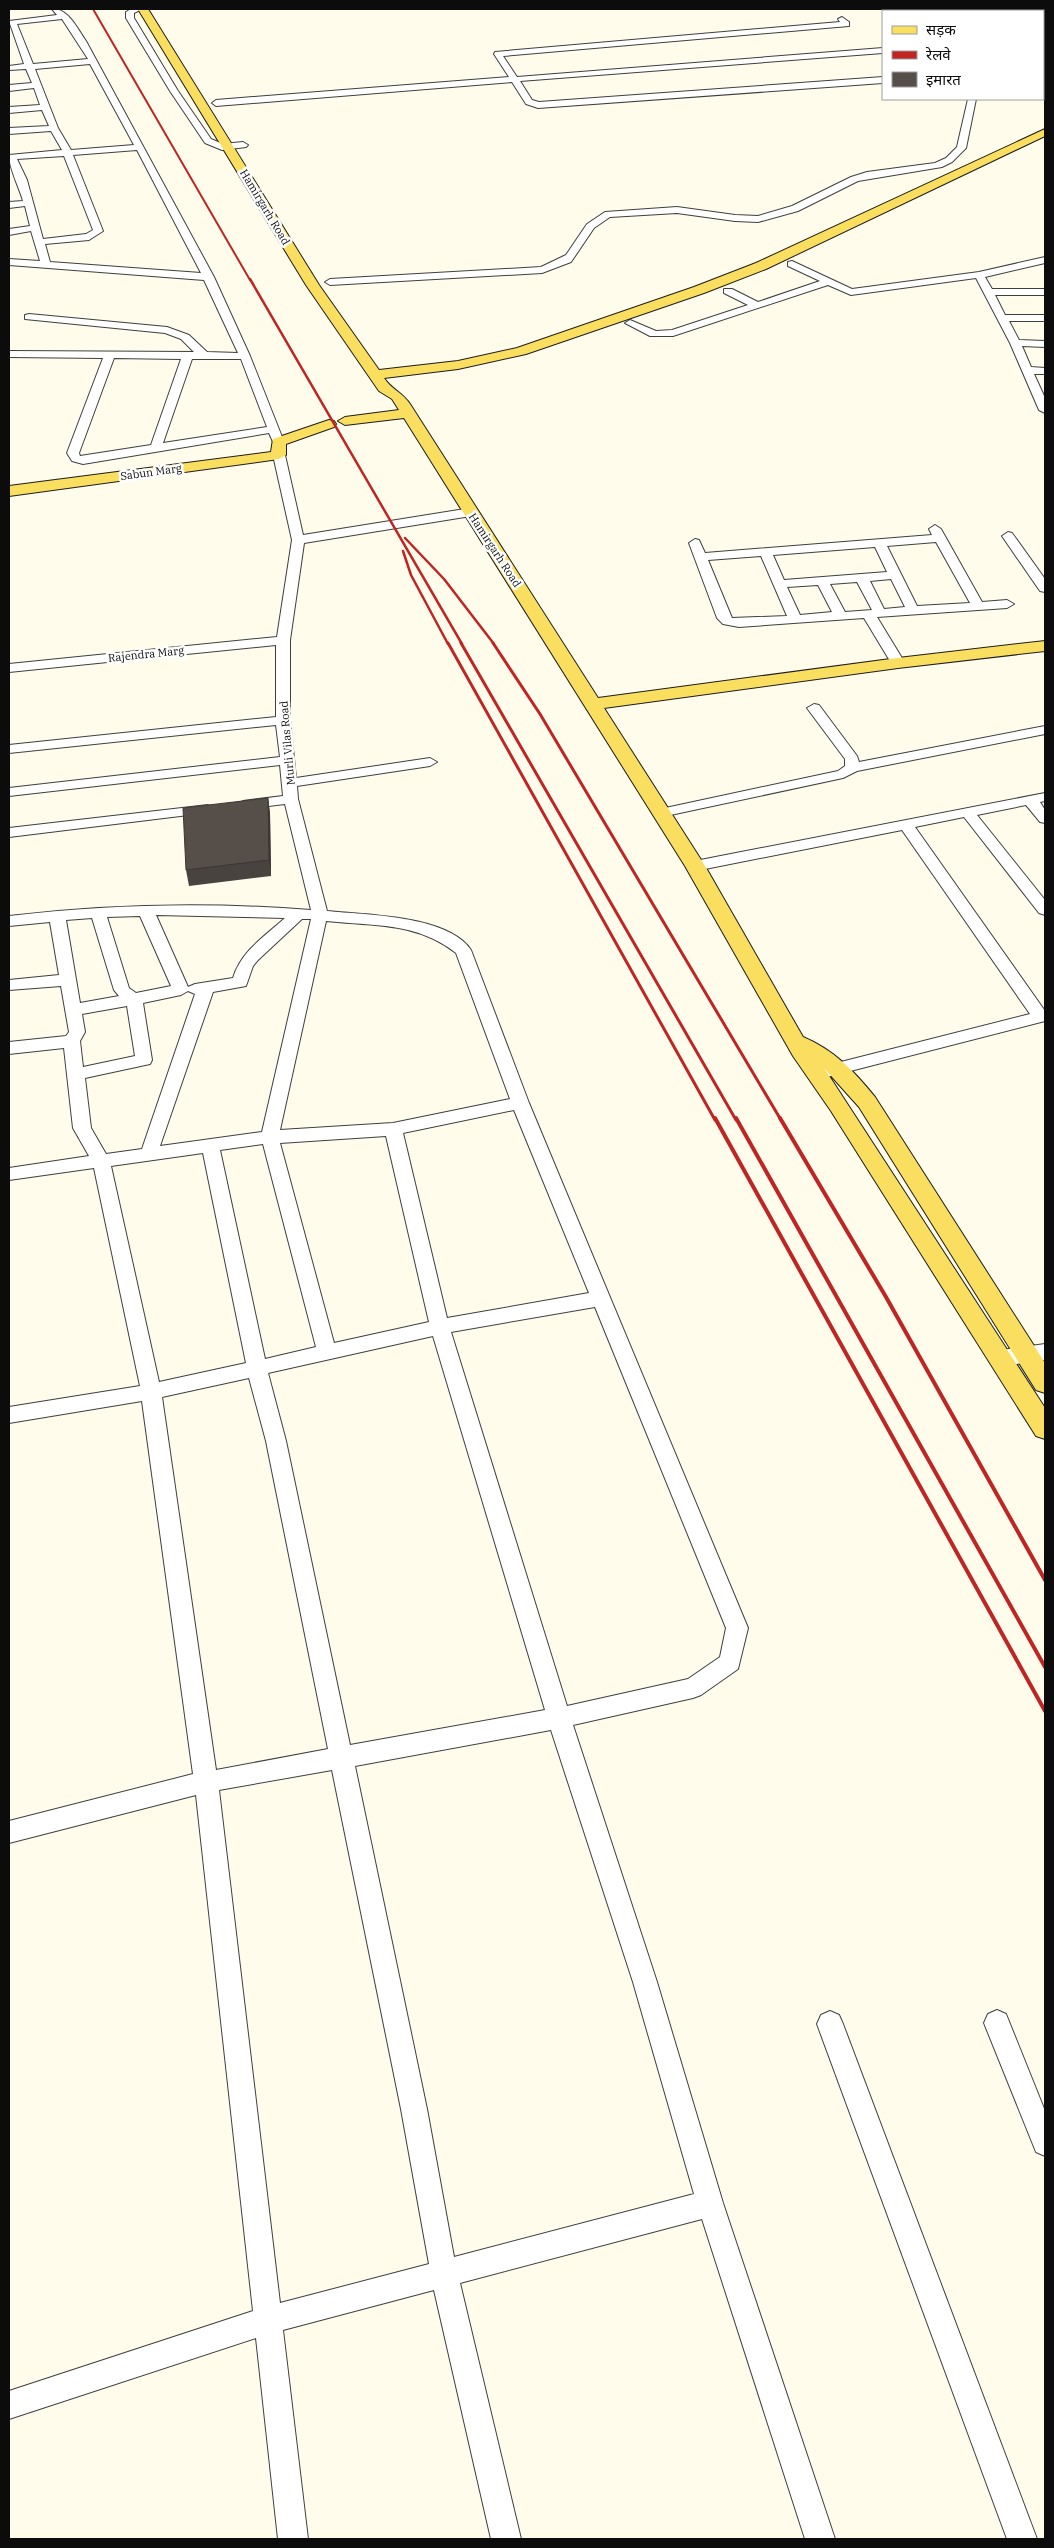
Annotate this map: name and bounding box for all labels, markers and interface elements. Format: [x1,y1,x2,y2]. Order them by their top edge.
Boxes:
legend [882,10,1044,100]
text: सड़क [926,20,956,39]
text: रेलवे [925,45,951,64]
text: इमारत [926,70,961,89]
street label: Hamirgarh Road [237,167,293,248]
street label: Sabun Marg [119,461,183,483]
street label: Hamirgarh Road [466,510,524,590]
street label: Rajendra Marg [107,643,185,665]
street label: Murli Vilas Road [276,700,298,786]

